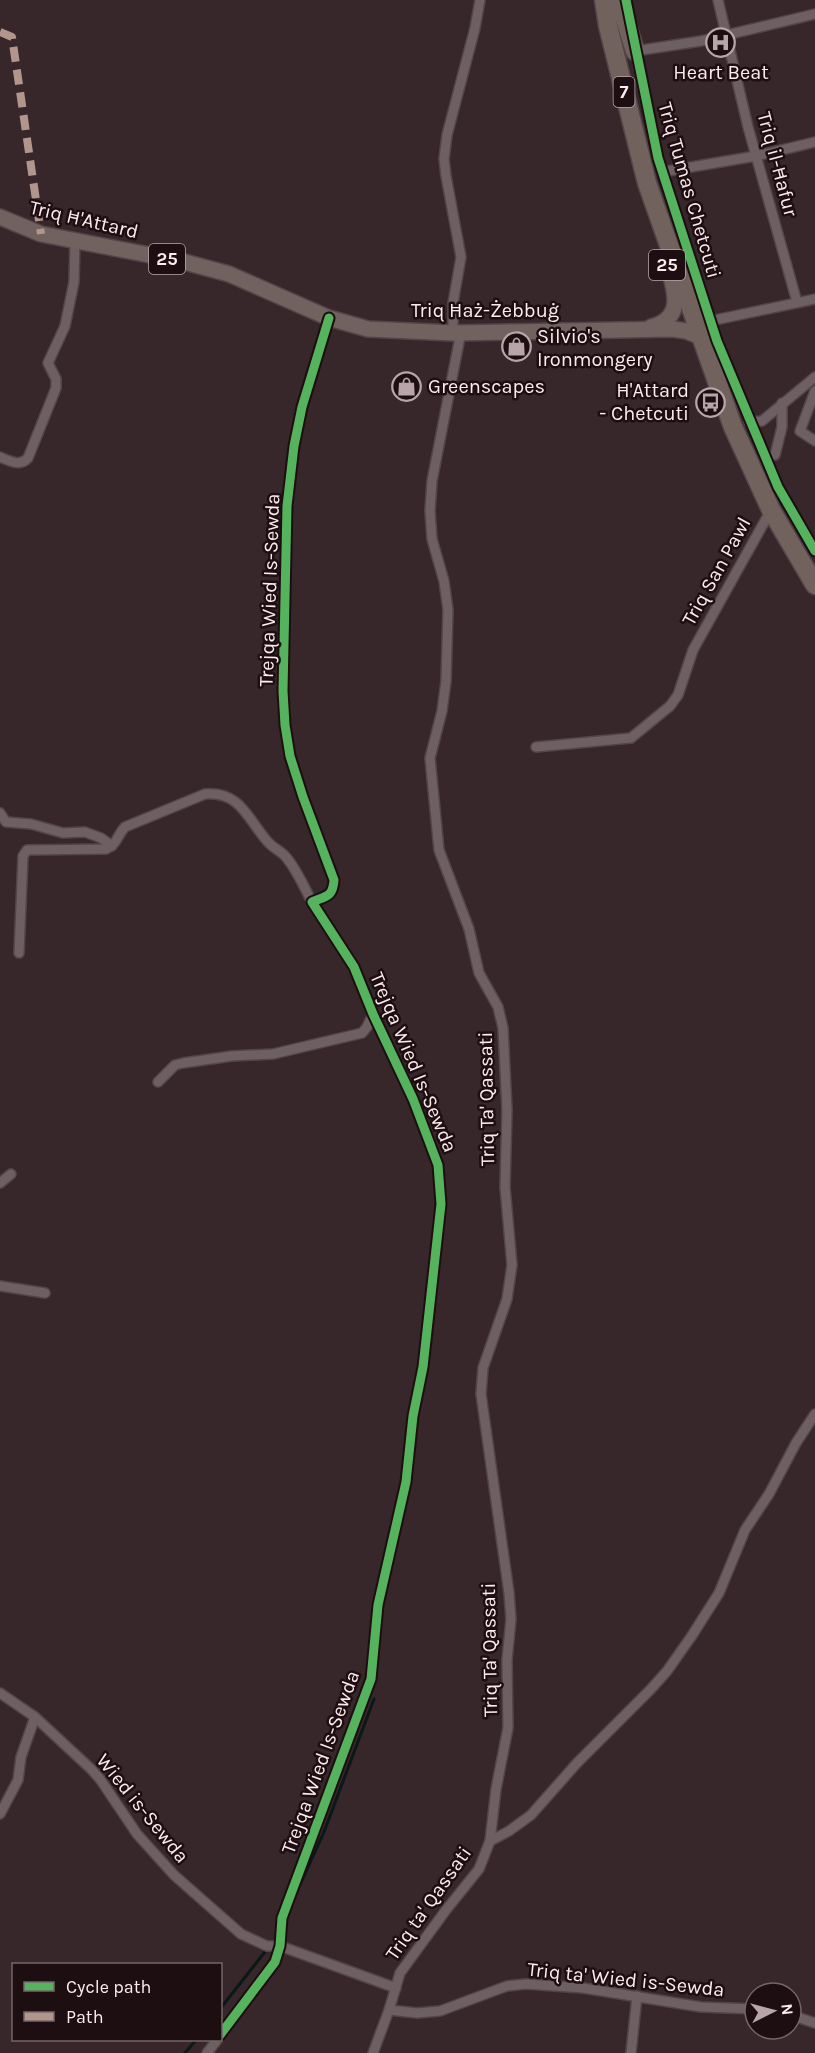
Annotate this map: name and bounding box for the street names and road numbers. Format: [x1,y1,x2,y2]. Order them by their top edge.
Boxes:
road number: 7 [614,77,634,107]
street label: Triq Tumas Chetcuti [653,100,726,281]
street label: Triq il-Ħafur [753,109,803,220]
street label: Triq Ħ'Attard [27,196,140,243]
road number: 25 [149,244,185,274]
road number: 25 [649,250,685,280]
street label: Triq Ħaż-Żebbuġ [411,299,559,322]
street label: Trejqa Wied Is-Sewda [255,493,284,687]
street label: Triq San Pawl [677,513,756,629]
street label: Trejqa Wied Is-Sewda [365,969,462,1156]
street label: Triq Ta' Qassati [474,1032,499,1166]
street label: Triq Ta' Qassati [477,1583,502,1717]
street label: Trejqa Wied Is-Sewda [277,1667,364,1857]
street label: Wied is-Sewda [92,1749,194,1868]
street label: Triq ta' Qassati [381,1842,476,1965]
street label: Triq ta' Wied is-Sewda [526,1958,726,2001]

